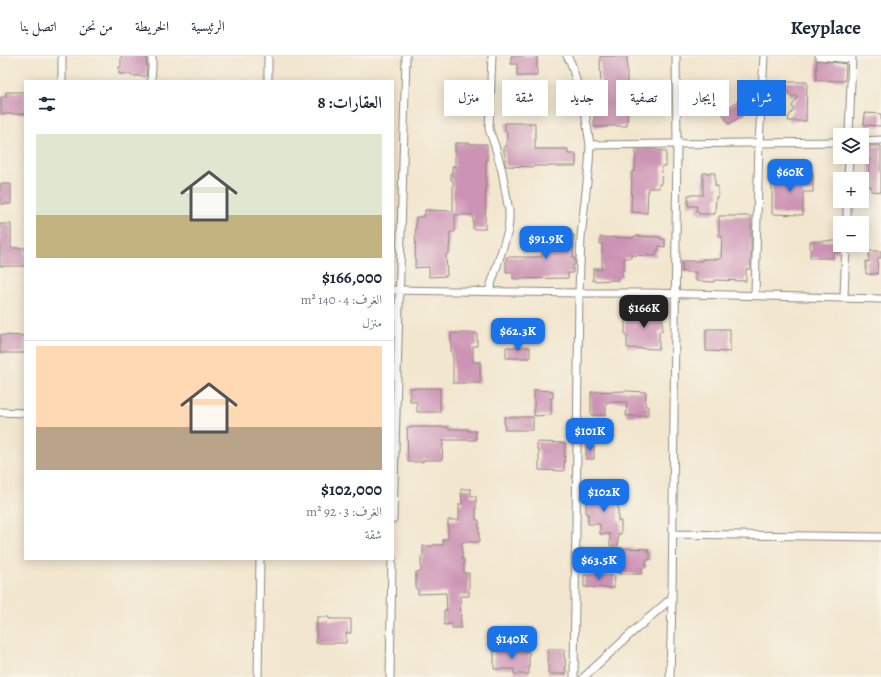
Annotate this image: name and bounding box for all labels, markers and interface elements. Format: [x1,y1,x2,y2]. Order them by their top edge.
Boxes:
text: Keyplace [791,15,861,41]
text: اتصل بنا [20,17,57,36]
text: من نحن [79,17,113,36]
text: الخريطة [135,17,169,36]
text: الرئيسية [191,17,225,36]
chip: منزل [444,80,494,116]
chip: شقة [502,80,548,116]
chip: جديد [556,80,608,116]
chip: تصفية [616,80,671,116]
chip: إيجار [679,80,729,116]
chip: شراء [737,80,786,116]
text: العقارات: 8 [317,91,382,114]
icon: filters [36,93,58,115]
map controls [833,128,869,252]
button: layers [833,128,869,164]
pin: $60K [766,159,814,193]
icon: home [173,160,245,232]
text: $60K [776,163,804,180]
button: + [833,172,869,208]
button: − [833,216,869,252]
pin: $91.9K [513,226,579,260]
text: $91.9K [529,230,563,247]
text: $166,000 [322,266,382,289]
text: الغرف: 4 · 140 m² [301,291,382,308]
pin: $166K [616,295,672,329]
text: $166K [628,299,660,316]
text: منزل [362,314,382,331]
pin: $62.3K [485,318,551,352]
text: $62.3K [500,322,536,339]
icon: home [173,372,245,444]
pin: $101K [562,418,618,452]
text: $101K [575,422,605,439]
text: $102,000 [321,478,382,501]
pin: $102K [576,479,632,513]
text: $102K [588,483,620,500]
text: الغرف: 3 · 92 m² [306,503,382,520]
text: شقة [365,526,382,543]
pin: $63.5K [566,547,632,581]
text: $63.5K [581,551,617,568]
pin: $140K [484,626,540,660]
text: $140K [496,630,528,647]

